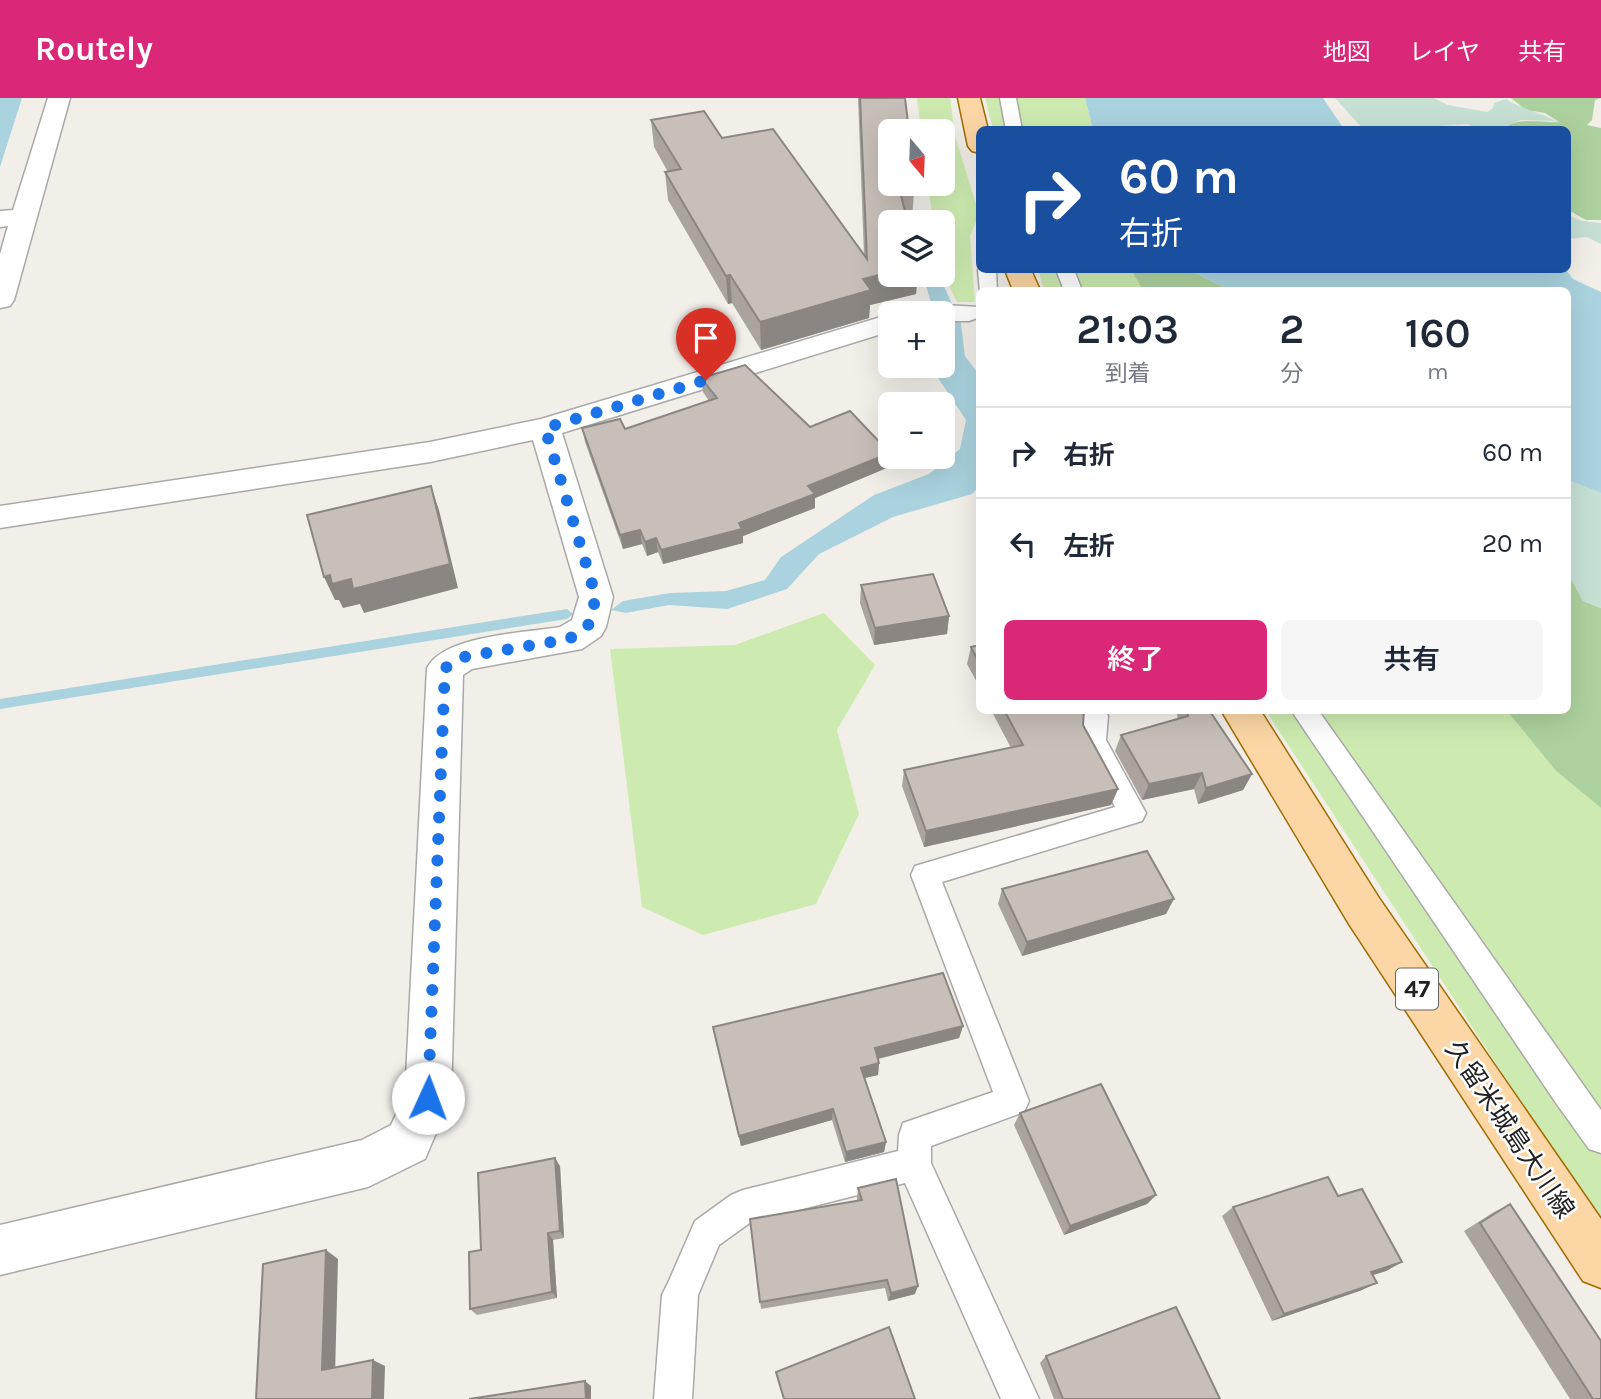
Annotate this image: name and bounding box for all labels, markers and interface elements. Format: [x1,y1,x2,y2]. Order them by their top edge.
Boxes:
text: Routely [35,30,153,68]
text: 地図 [1323,38,1371,66]
text: レイヤ [1409,38,1480,66]
text: 共有 [1518,38,1566,66]
north arrow [878,119,956,196]
map controls [878,119,955,469]
text: 60 m [1119,148,1239,205]
icon: right [1004,154,1095,245]
button: layers [878,210,955,287]
text: 右折 [1119,215,1183,252]
button: + [878,301,955,378]
text: 21:03 [1076,304,1179,354]
text: 2 [1279,304,1304,354]
pin [676,308,736,380]
text: 160 [1405,308,1471,358]
icon: arrive [687,319,725,357]
text: m [1427,358,1448,385]
text: 到着 [1105,360,1151,387]
text: 分 [1280,360,1303,387]
button: − [878,392,955,469]
icon: right [1004,434,1042,472]
text: 60 m [1482,437,1543,468]
text: 右折 [1063,440,1115,471]
icon: left [1004,525,1042,563]
text: 20 m [1482,528,1543,559]
text: 左折 [1063,531,1115,562]
button: 終了 [1004,620,1267,700]
button: 共有 [1281,620,1543,700]
road number: 47 [1396,968,1438,1010]
street label: 久留米城島大川線 [1439,1034,1581,1224]
position arrow [391,1061,465,1135]

